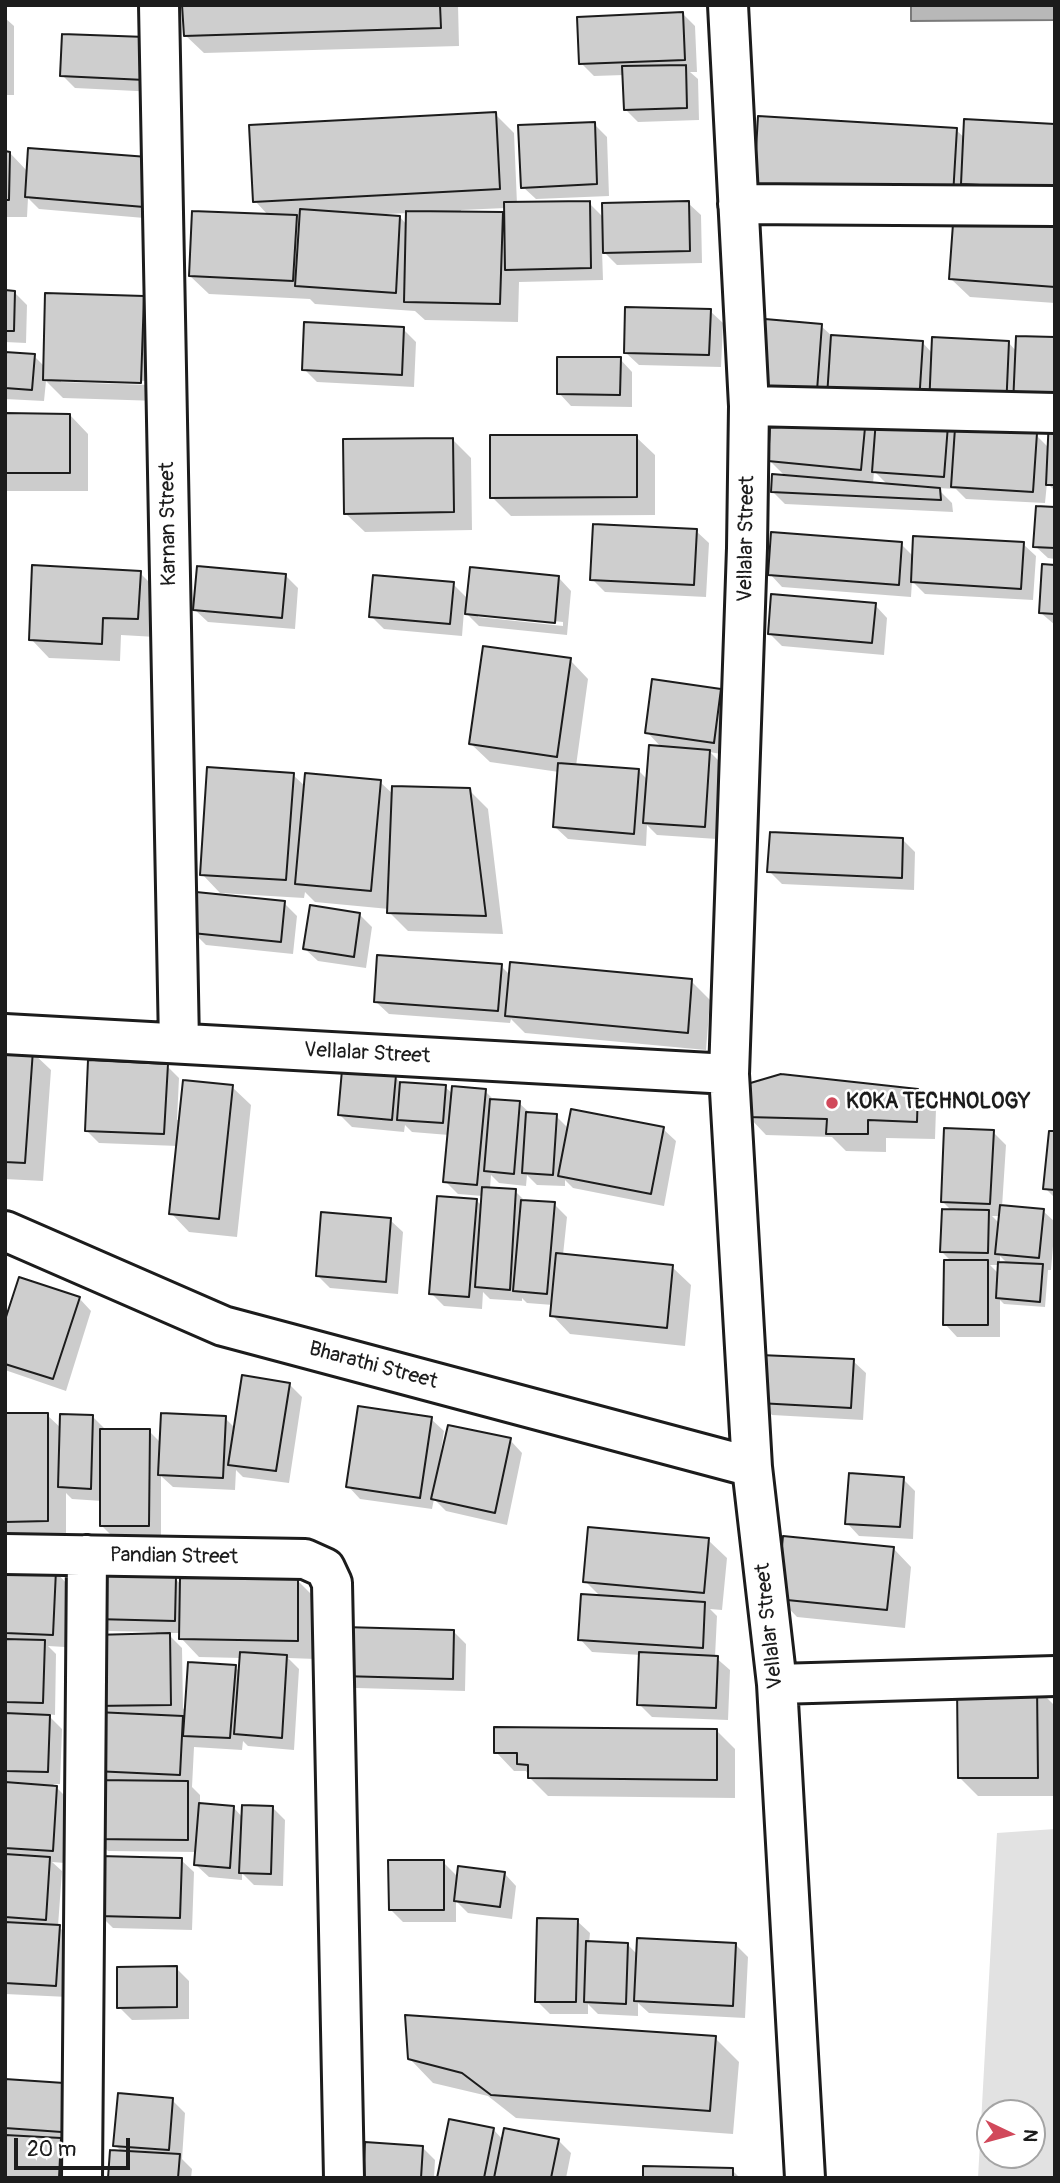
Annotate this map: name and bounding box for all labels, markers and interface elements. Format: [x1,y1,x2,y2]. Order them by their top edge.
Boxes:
street label: Karnan Street [155,462,183,586]
street label: Vellalar Street [733,476,761,602]
street label: Vellalar Street [303,1038,431,1070]
place label: KOKA TECHNOLOGY [846,1090,1031,1116]
marker: KOKA TECHNOLOGY [824,1095,840,1111]
street label: Bharathi Street [306,1337,440,1395]
street label: Pandian Street [110,1543,238,1571]
street label: Vellalar Street [751,1562,789,1690]
north arrow [976,2099,1046,2169]
scale bar [18,2124,133,2168]
text: N [1017,2128,1042,2143]
text: 20 m [27,2136,76,2163]

